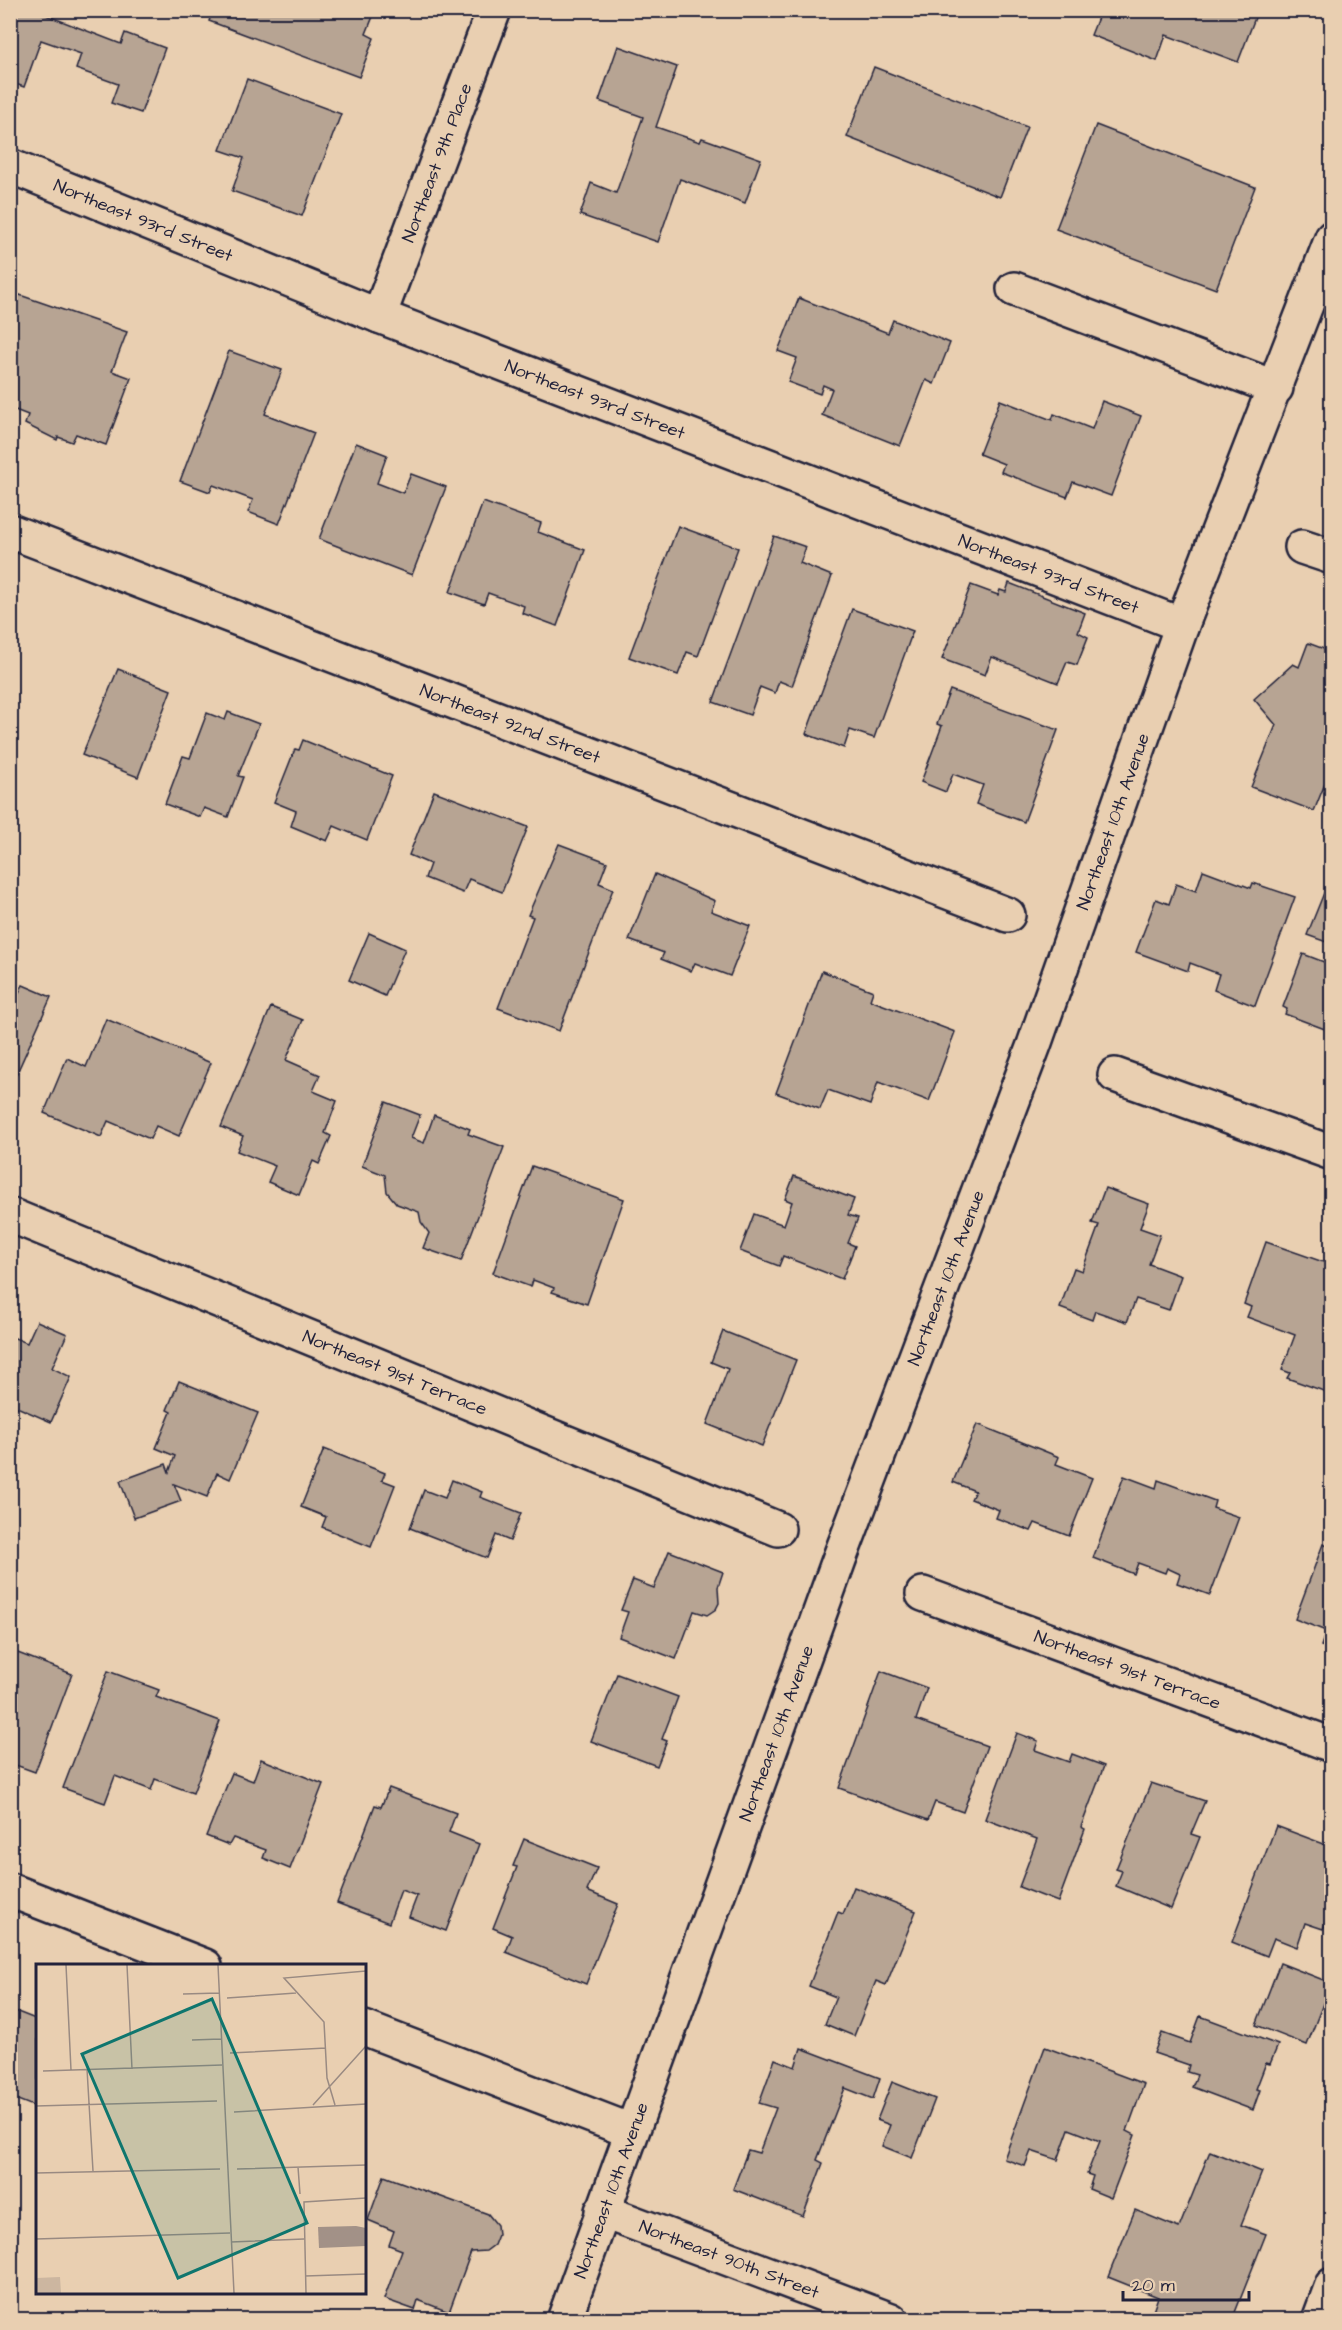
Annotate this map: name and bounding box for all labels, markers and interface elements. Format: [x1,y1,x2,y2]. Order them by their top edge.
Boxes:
street label: Northeast 9th Place [396,79,479,246]
street label: Northeast 93rd Street [50,173,237,269]
street label: Northeast 93rd Street [501,354,690,446]
street label: Northeast 93rd Street [955,528,1143,621]
street label: Northeast 92nd Street [416,678,605,770]
street label: Northeast 10th Avenue [1071,730,1156,913]
street label: Northeast 10th Avenue [902,1186,991,1369]
street label: Northeast 91st Terrace [299,1324,491,1422]
street label: Northeast 91st Terrace [1030,1624,1224,1716]
street label: Northeast 10th Avenue [733,1642,820,1825]
inset map [36,1964,366,2294]
street label: Northeast 10th Avenue [568,2099,655,2282]
street label: Northeast 90th Street [635,2214,823,2305]
scale bar [1123,2264,1249,2302]
text: 20 m [1132,2273,1175,2298]

